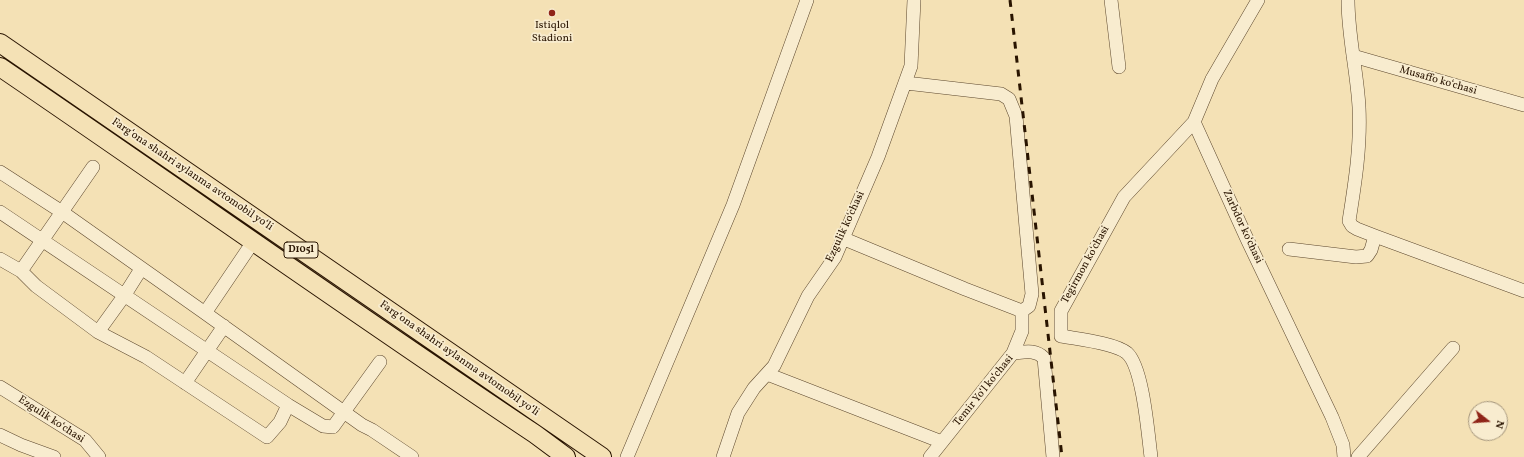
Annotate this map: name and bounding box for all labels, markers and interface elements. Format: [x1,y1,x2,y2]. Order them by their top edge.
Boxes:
marker: Istiqlol Stadioni [547,8,557,18]
place label: Istiqlol Stadioni [532,19,572,45]
street label: Musaffo koʻchasi [1398,64,1478,98]
street label: Fargʻona shahri aylanma avtomobil yoʻli [109,116,275,234]
street label: Zarbdor koʻchasi [1219,188,1265,266]
street label: Ezgulik koʻchasi [824,189,868,265]
street label: Tegirmon koʻchasi [1059,224,1113,306]
road number: D105l [284,242,318,258]
street label: Fargʻona shahri aylanma avtomobil yoʻli [377,298,541,420]
street label: Temir Yoʻl koʻchasi [951,353,1017,429]
street label: Ezgulik koʻchasi [15,394,87,446]
north arrow [1468,401,1508,441]
text: N [1491,418,1507,430]

